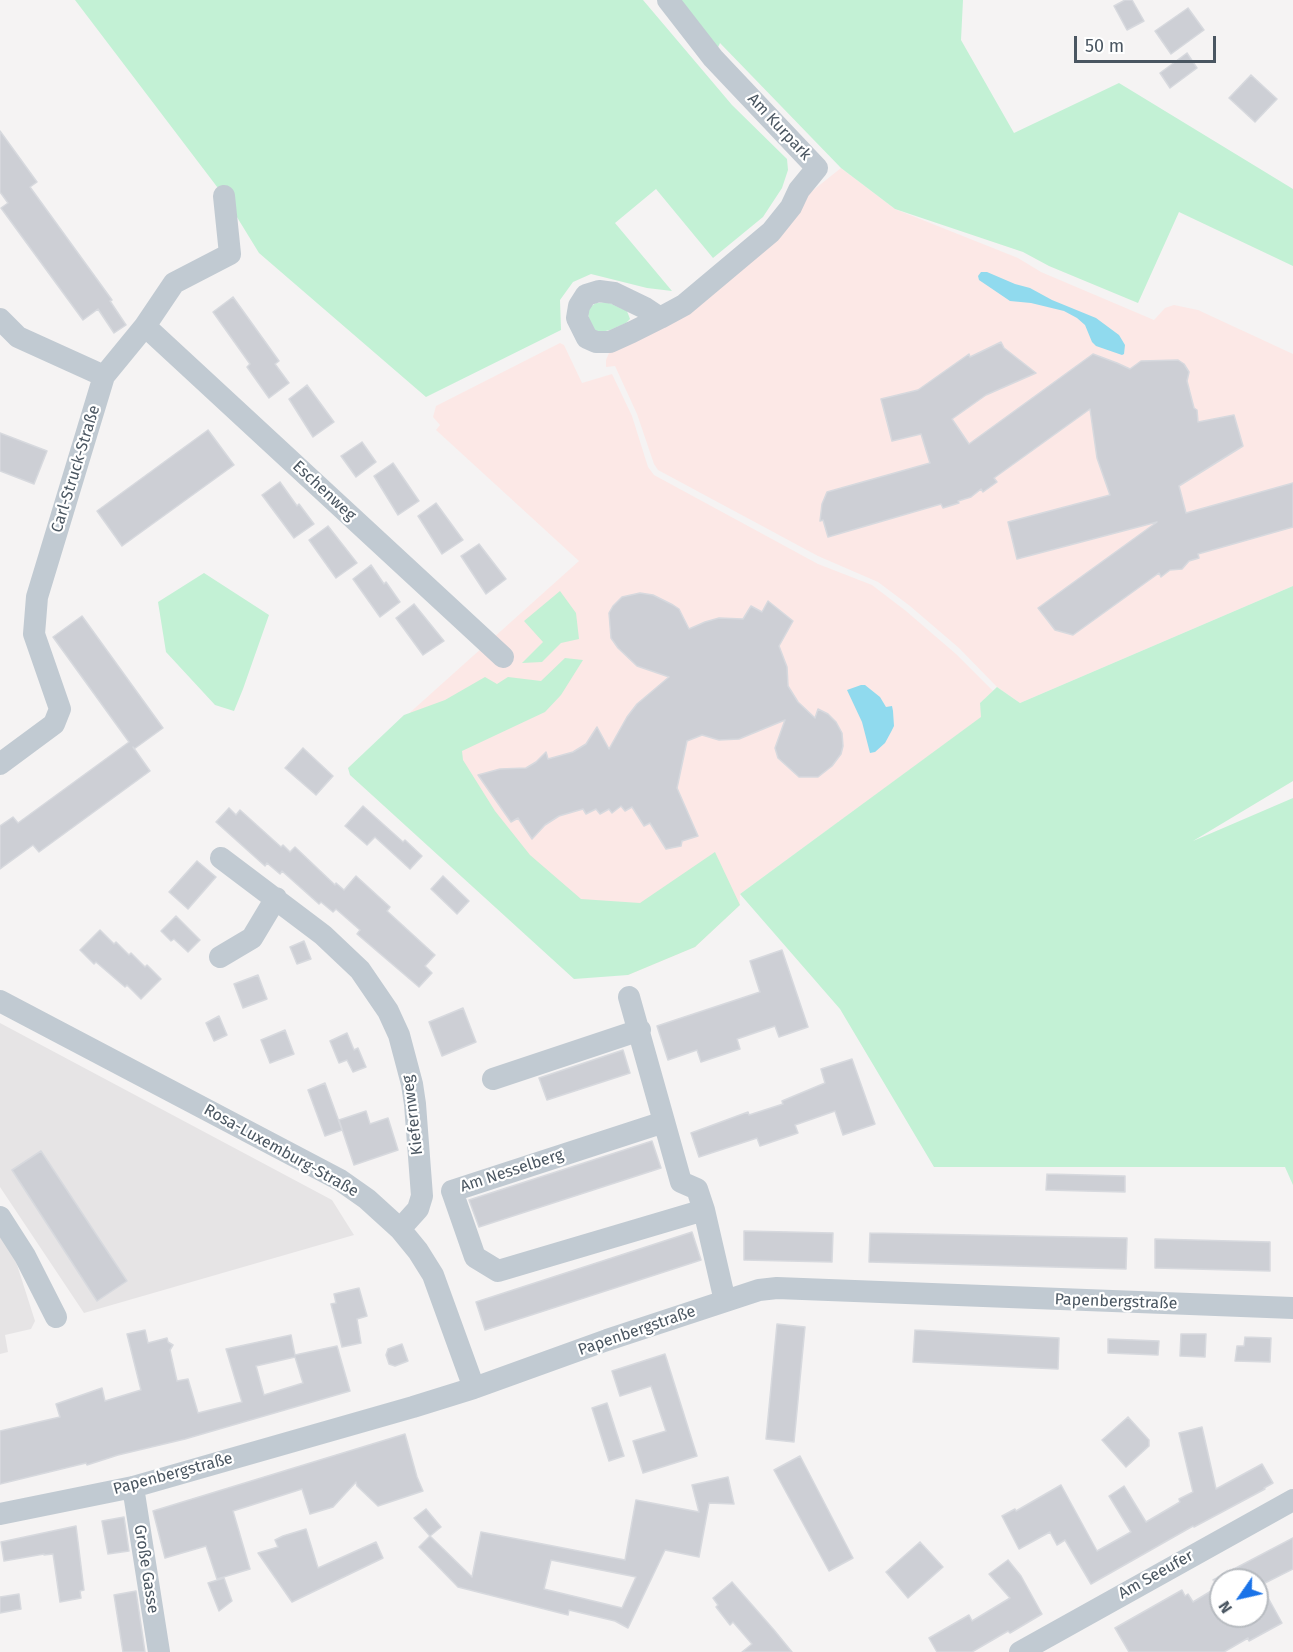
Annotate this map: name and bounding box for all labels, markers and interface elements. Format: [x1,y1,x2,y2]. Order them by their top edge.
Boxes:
scale bar [1077,24,1220,62]
text: 50 m [1085,35,1124,57]
street label: Am Kurpark [743,90,815,164]
street label: Carl-Struck-Straße [48,403,104,535]
street label: Eschenweg [288,457,360,525]
street label: Kiefernweg [399,1074,427,1156]
street label: Rosa-Luxemburg-Straße [200,1100,362,1202]
street label: Am Nesselberg [458,1145,566,1197]
street label: Papenbergstraße [1054,1290,1178,1314]
street label: Papenbergstraße [576,1302,698,1360]
street label: Papenbergstraße [111,1449,235,1499]
street label: Große Gasse [129,1523,163,1615]
street label: Am Seeufer [1115,1547,1197,1603]
north arrow [1209,1568,1269,1628]
text: N [1214,1598,1236,1617]

